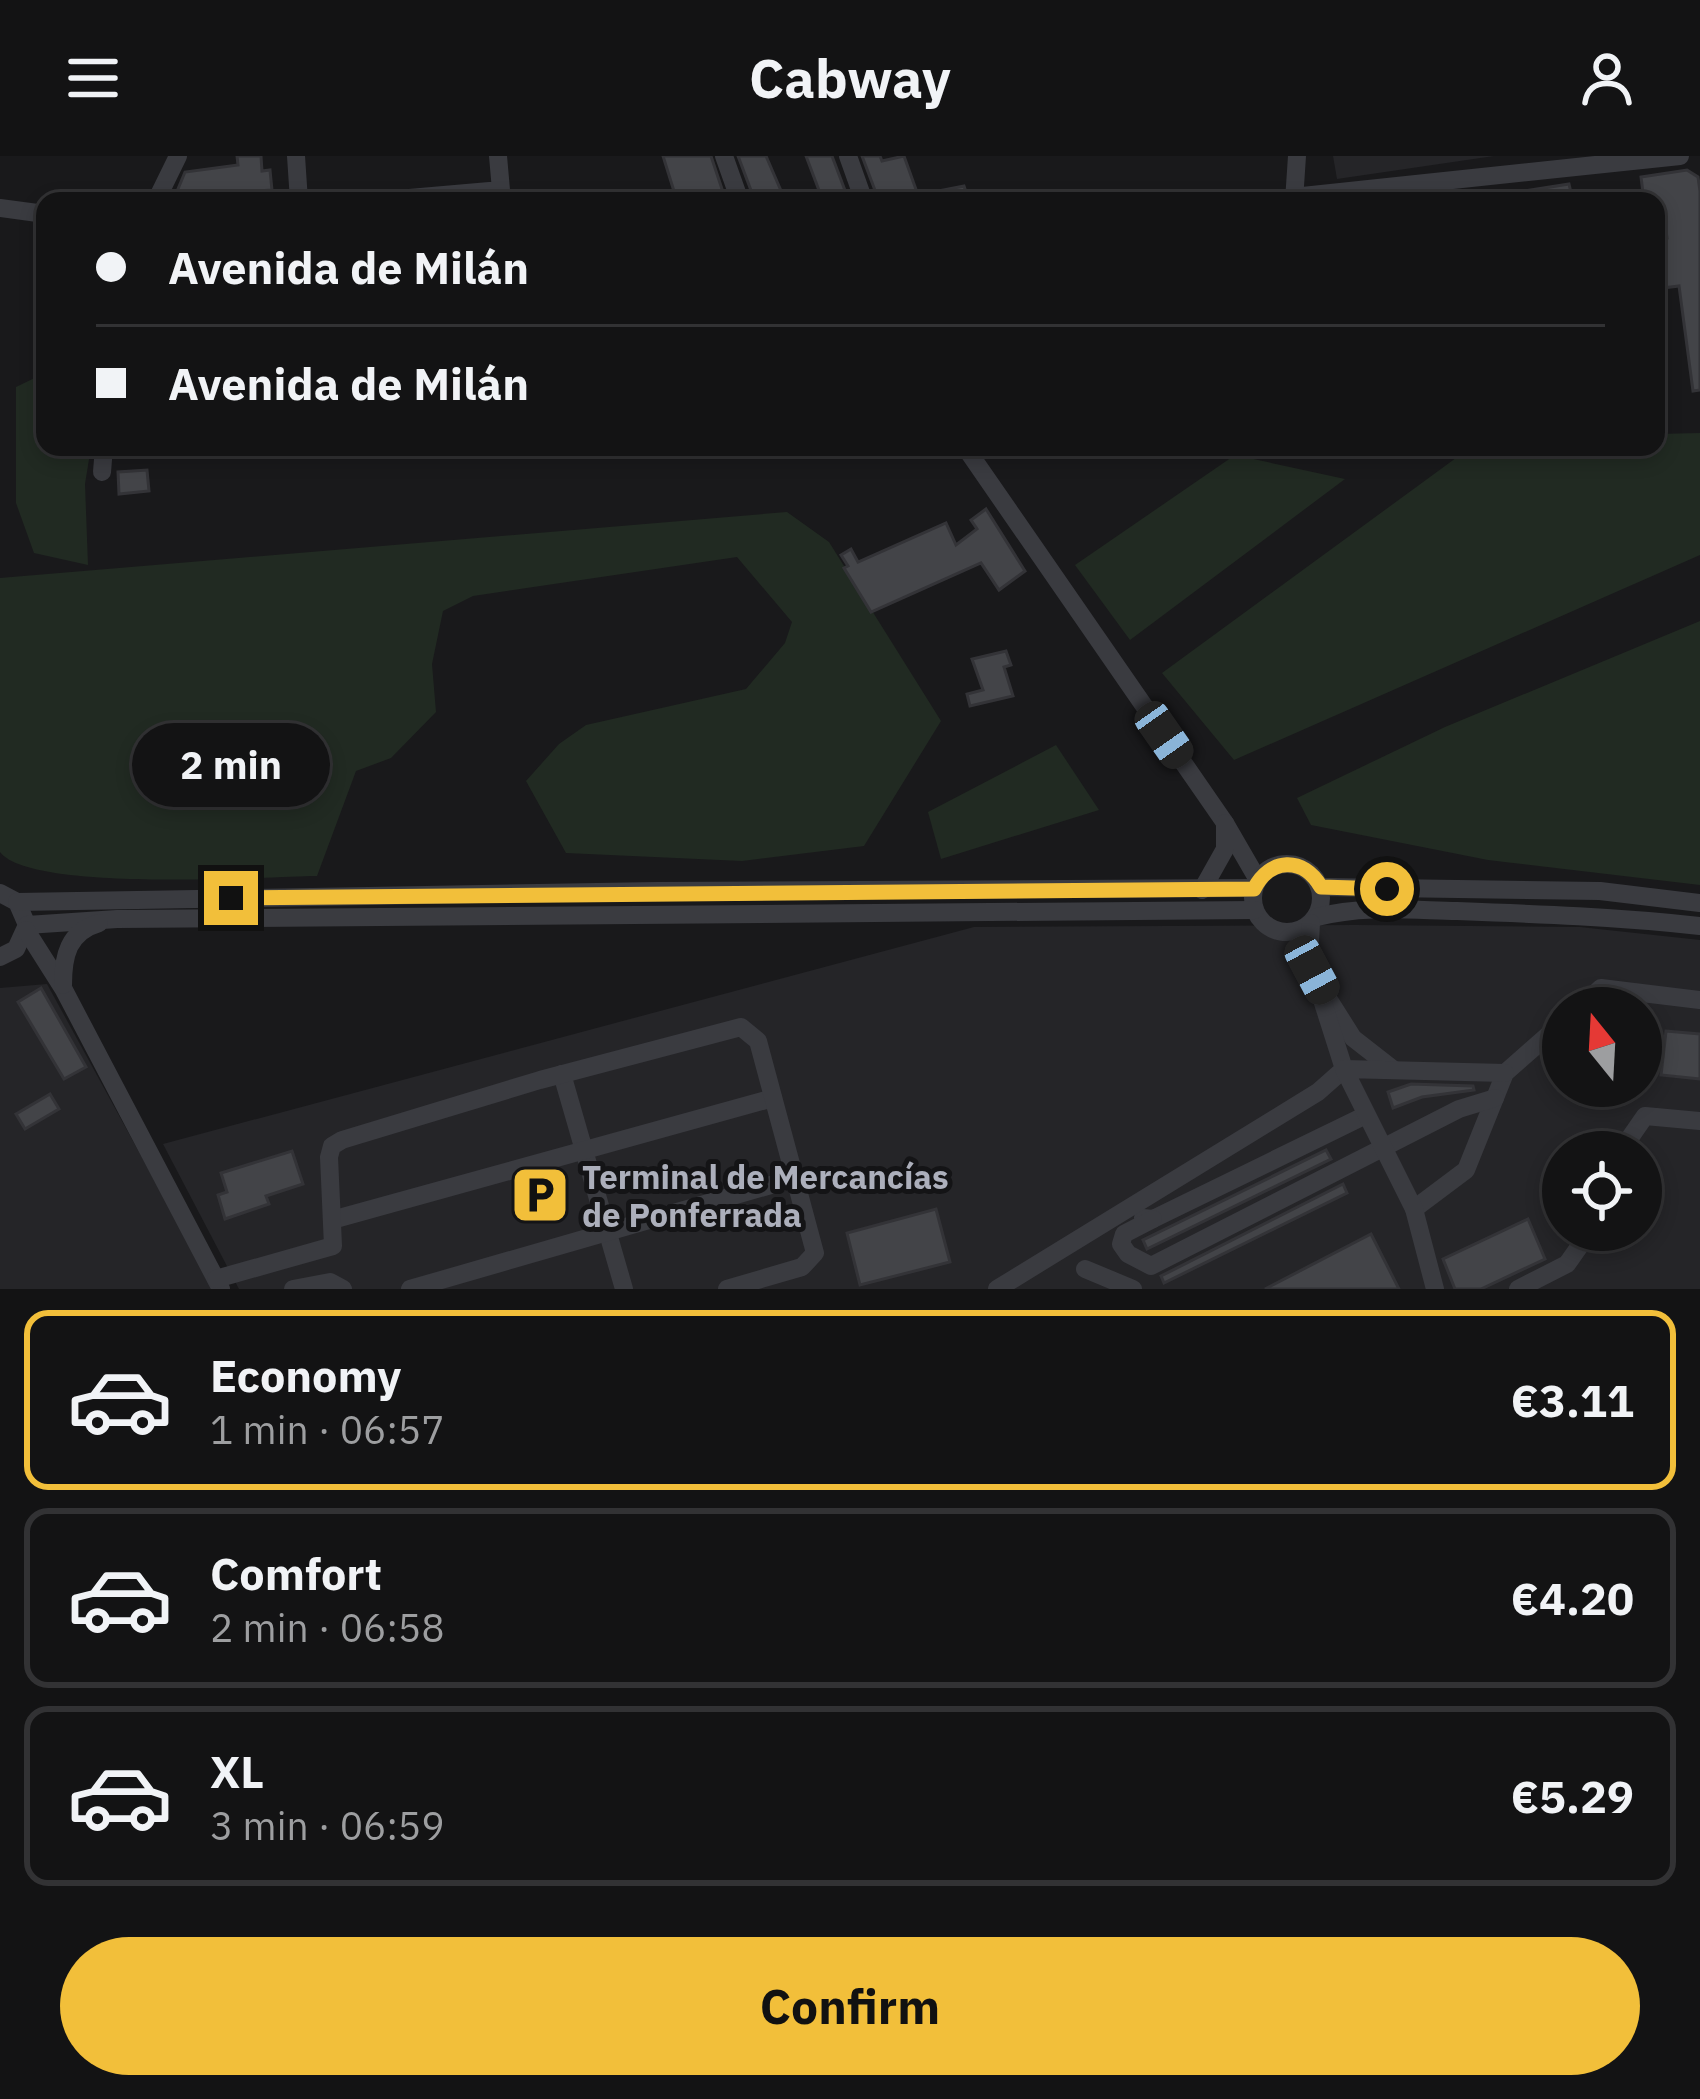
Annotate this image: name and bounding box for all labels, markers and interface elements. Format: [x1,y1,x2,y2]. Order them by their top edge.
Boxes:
text: Cabway [749,43,951,113]
icon: menu [60,45,126,111]
icon: person [1574,45,1640,111]
text: Avenida de Milán [168,238,529,296]
text: Avenida de Milán [168,354,529,412]
car [1129,695,1199,775]
callout: 2 min [132,724,330,808]
text: 2 min [180,739,282,790]
route start [1360,862,1414,916]
route end [204,871,258,925]
car [1279,930,1345,1010]
north arrow [1542,987,1662,1107]
map controls [1542,987,1662,1251]
button: locate [1542,1131,1662,1251]
place label: Terminal de Mercancías de Ponferrada [582,1155,949,1236]
parking icon: Terminal de Mercancías de Ponferrada [509,1164,571,1226]
icon: car [66,1346,174,1454]
text: Economy [210,1346,401,1404]
text: €3.11 [1511,1371,1634,1429]
text: 1 min · 06:57 [210,1404,445,1455]
icon: car [66,1544,174,1652]
text: Comfort [210,1544,382,1602]
text: €4.20 [1511,1569,1634,1627]
text: 2 min · 06:58 [210,1602,445,1653]
icon: car [66,1742,174,1850]
text: XL [210,1742,264,1800]
text: €5.29 [1511,1767,1634,1825]
text: 3 min · 06:59 [210,1800,445,1851]
button: Confirm [60,1937,1640,2075]

